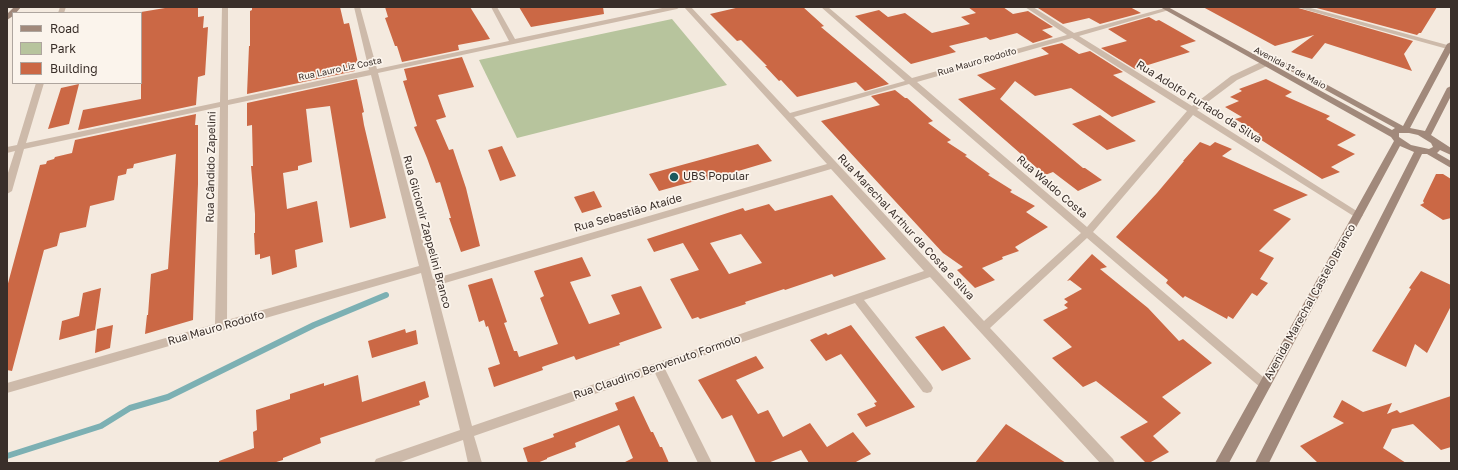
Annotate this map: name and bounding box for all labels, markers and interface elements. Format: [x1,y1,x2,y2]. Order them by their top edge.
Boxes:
legend [12,12,142,84]
text: Road [50,21,79,36]
text: Park [50,41,76,56]
street label: Avenida 1º de Maio [1252,44,1328,92]
street label: Rua Mauro Rodolfo [936,46,1018,78]
street label: Rua Lauro Liz Costa [297,55,383,83]
street label: Rua Adolfo Furtado da Silva [1134,58,1264,146]
text: Building [50,61,98,76]
street label: Rua Cândido Zapelini [203,111,219,223]
street label: Rua Marechal Arthur da Costa e Silva [835,151,977,303]
street label: Rua Waldo Costa [1014,153,1090,221]
street label: Rua Gilcionir Zappelini Branco [400,154,454,310]
place label: UBS Popular [683,170,749,184]
marker: UBS Popular [668,171,680,183]
street label: Rua Sebastião Ataíde [573,191,683,235]
street label: Avenida Marechal Castelo Branco [1262,222,1358,382]
street label: Rua Mauro Rodolfo [166,308,266,348]
street label: Rua Claudino Benvenuto Formolo [572,332,742,402]

